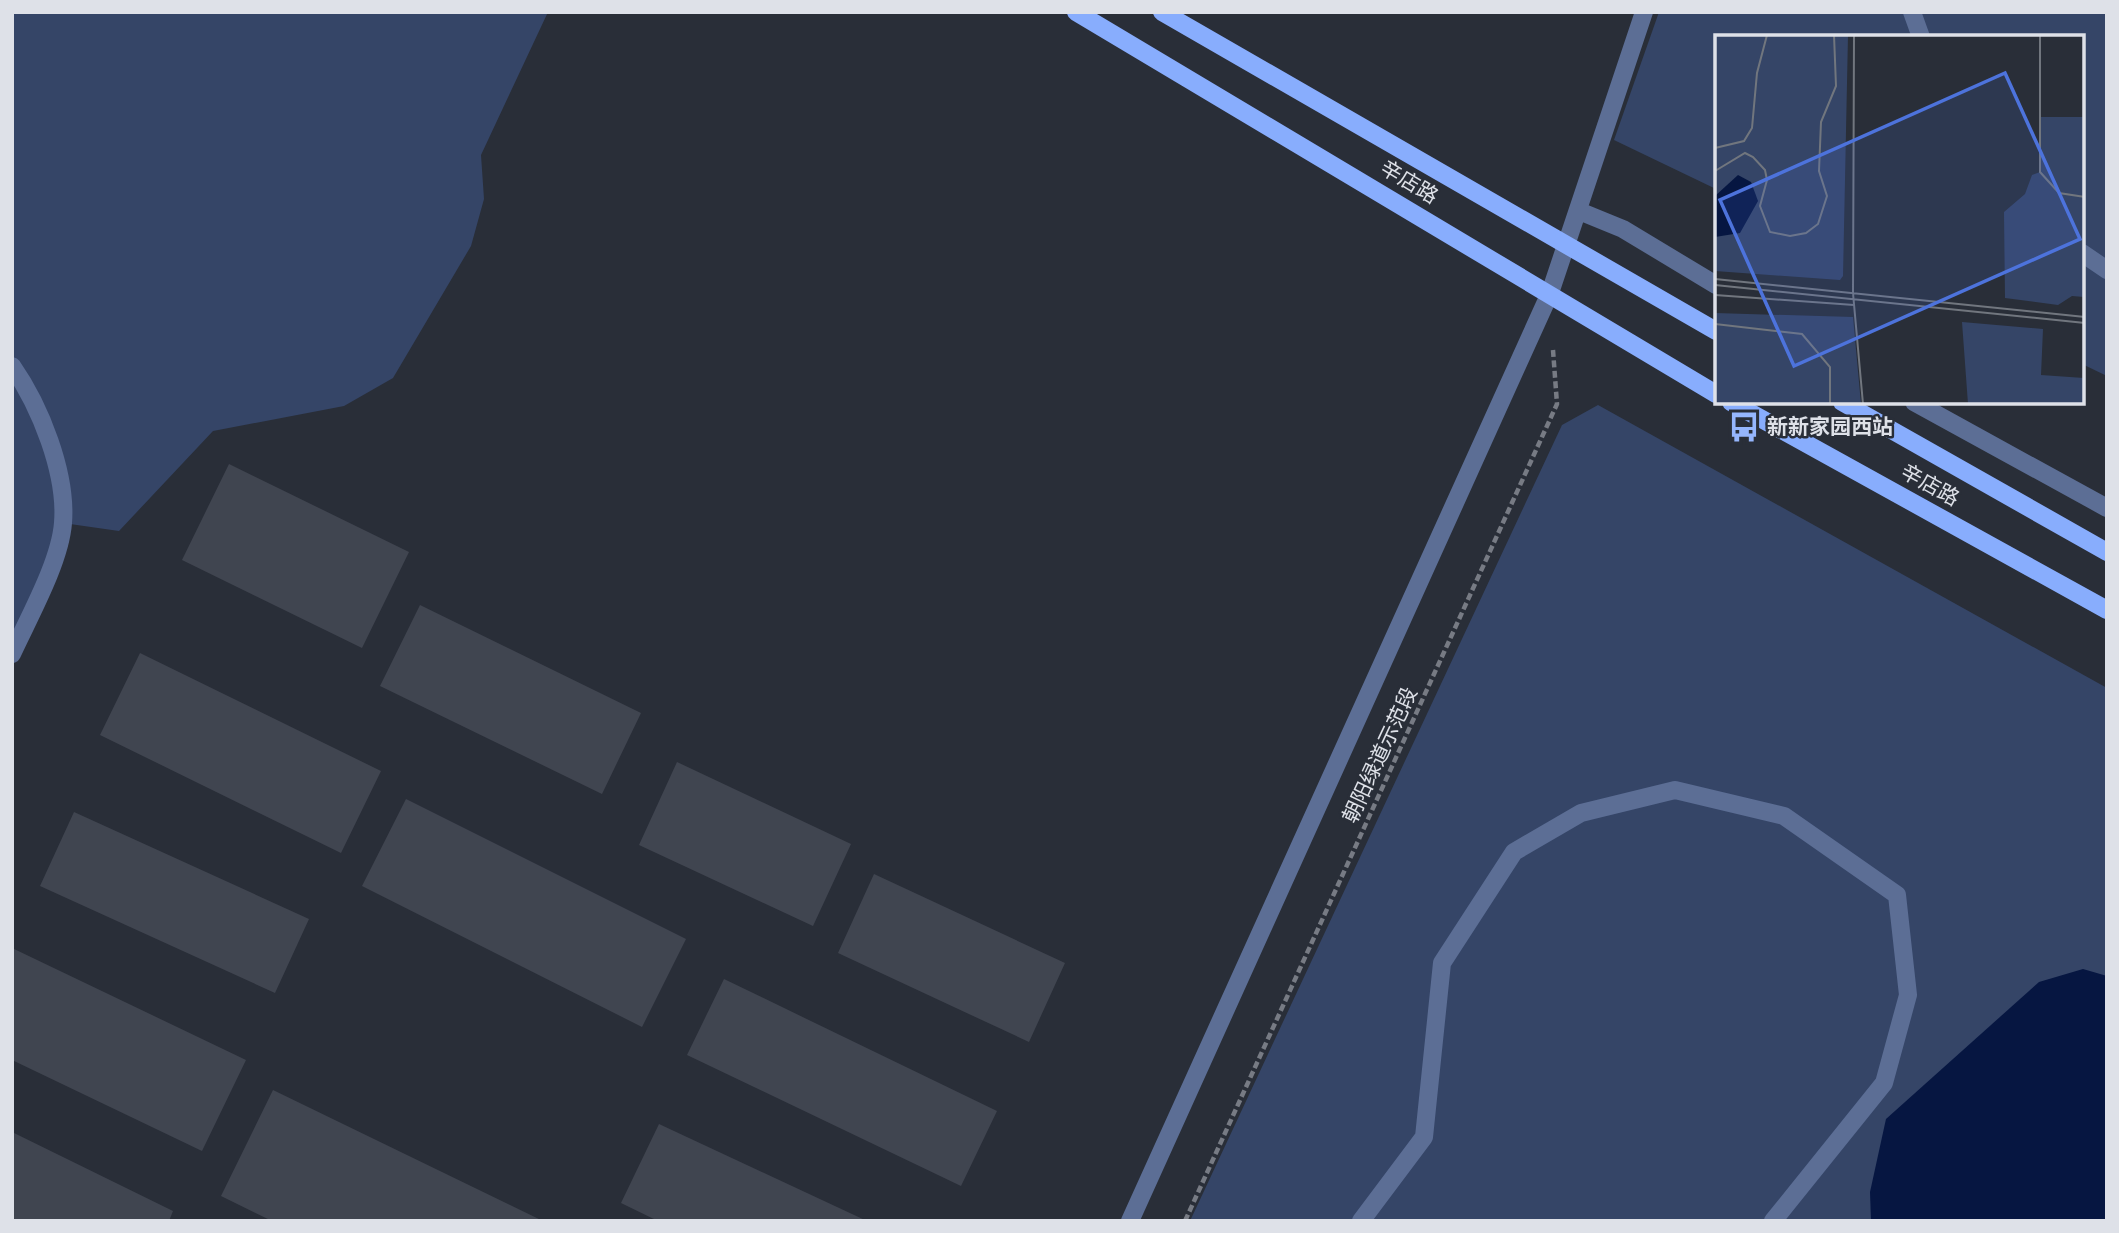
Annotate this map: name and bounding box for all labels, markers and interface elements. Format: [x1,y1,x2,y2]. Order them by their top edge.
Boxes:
inset map [1715,35,2084,404]
street label: 辛店路 [1376,155,1442,208]
bus stop icon: 新新家园西站 [1727,410,1761,444]
place label: 新新家园西站 [1767,415,1893,438]
street label: 辛店路 [1897,459,1963,510]
street label: 朝阳绿道示范段 [1338,683,1421,826]

